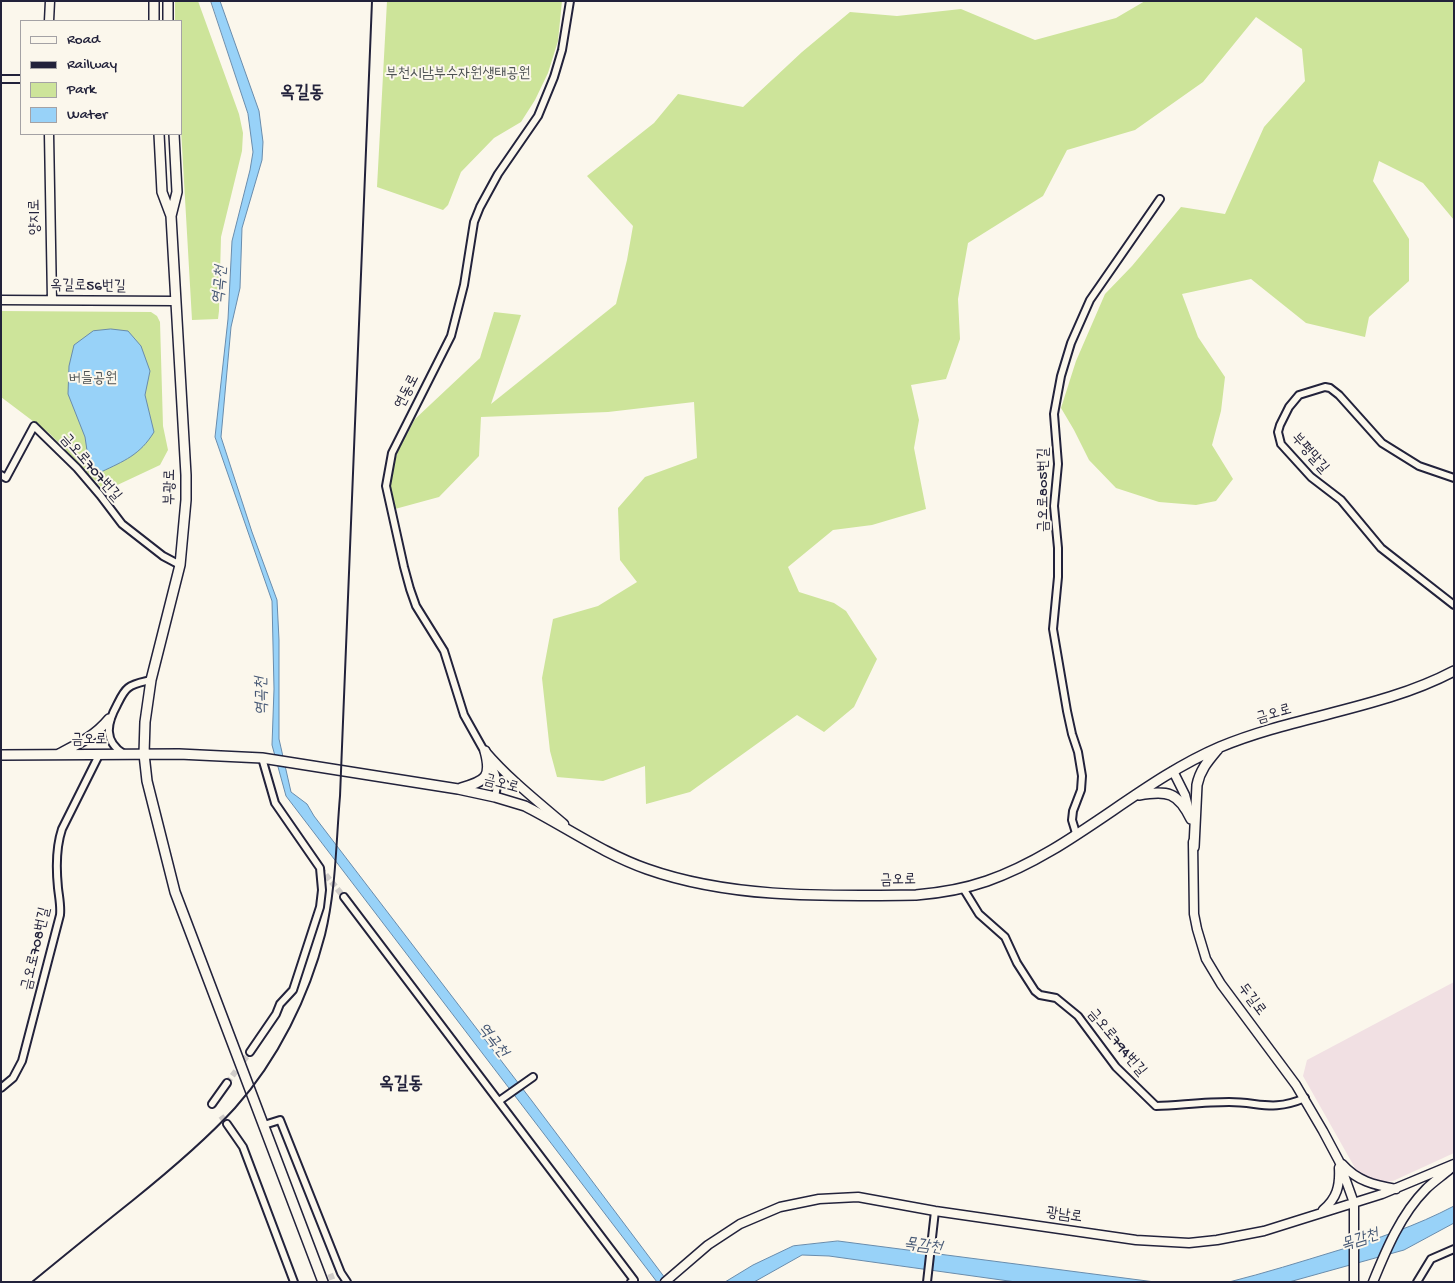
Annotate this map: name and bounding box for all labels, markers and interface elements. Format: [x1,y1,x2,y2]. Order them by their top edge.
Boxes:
legend [20,20,182,135]
text: Road [67,31,100,49]
text: Railway [67,56,117,74]
park label: 부천시남부수자원생태공원 [386,66,530,84]
text: Park [67,81,96,99]
district label: 옥길동 [280,83,324,105]
text: Water [67,106,107,124]
street label: 양지로 [27,199,45,235]
water label: 역곡천 [210,265,232,305]
street label: 옥길로56번길 [50,277,126,297]
park label: 버들공원 [69,371,117,389]
street label: 연동로 [392,372,424,412]
street label: 금오로707번길 [55,430,125,506]
street label: 부평말길 [1286,430,1332,478]
street label: 금오로805번길 [1036,448,1054,532]
street label: 부광로 [162,469,180,505]
water label: 역곡천 [253,677,273,715]
street label: 금오로 [1254,701,1294,729]
street label: 금오로 [71,732,107,750]
street label: 금오로 [481,772,521,798]
street label: 금오로 [880,872,916,890]
street label: 금오로708번길 [19,906,55,992]
street label: 두길로 [1233,980,1269,1020]
street label: 금오로794번길 [1083,1006,1149,1080]
water label: 역곡천 [473,1020,511,1062]
district label: 옥길동 [379,1074,423,1096]
street label: 광남로 [1045,1205,1083,1227]
water label: 목감천 [1339,1226,1381,1256]
water label: 목감천 [903,1235,943,1259]

